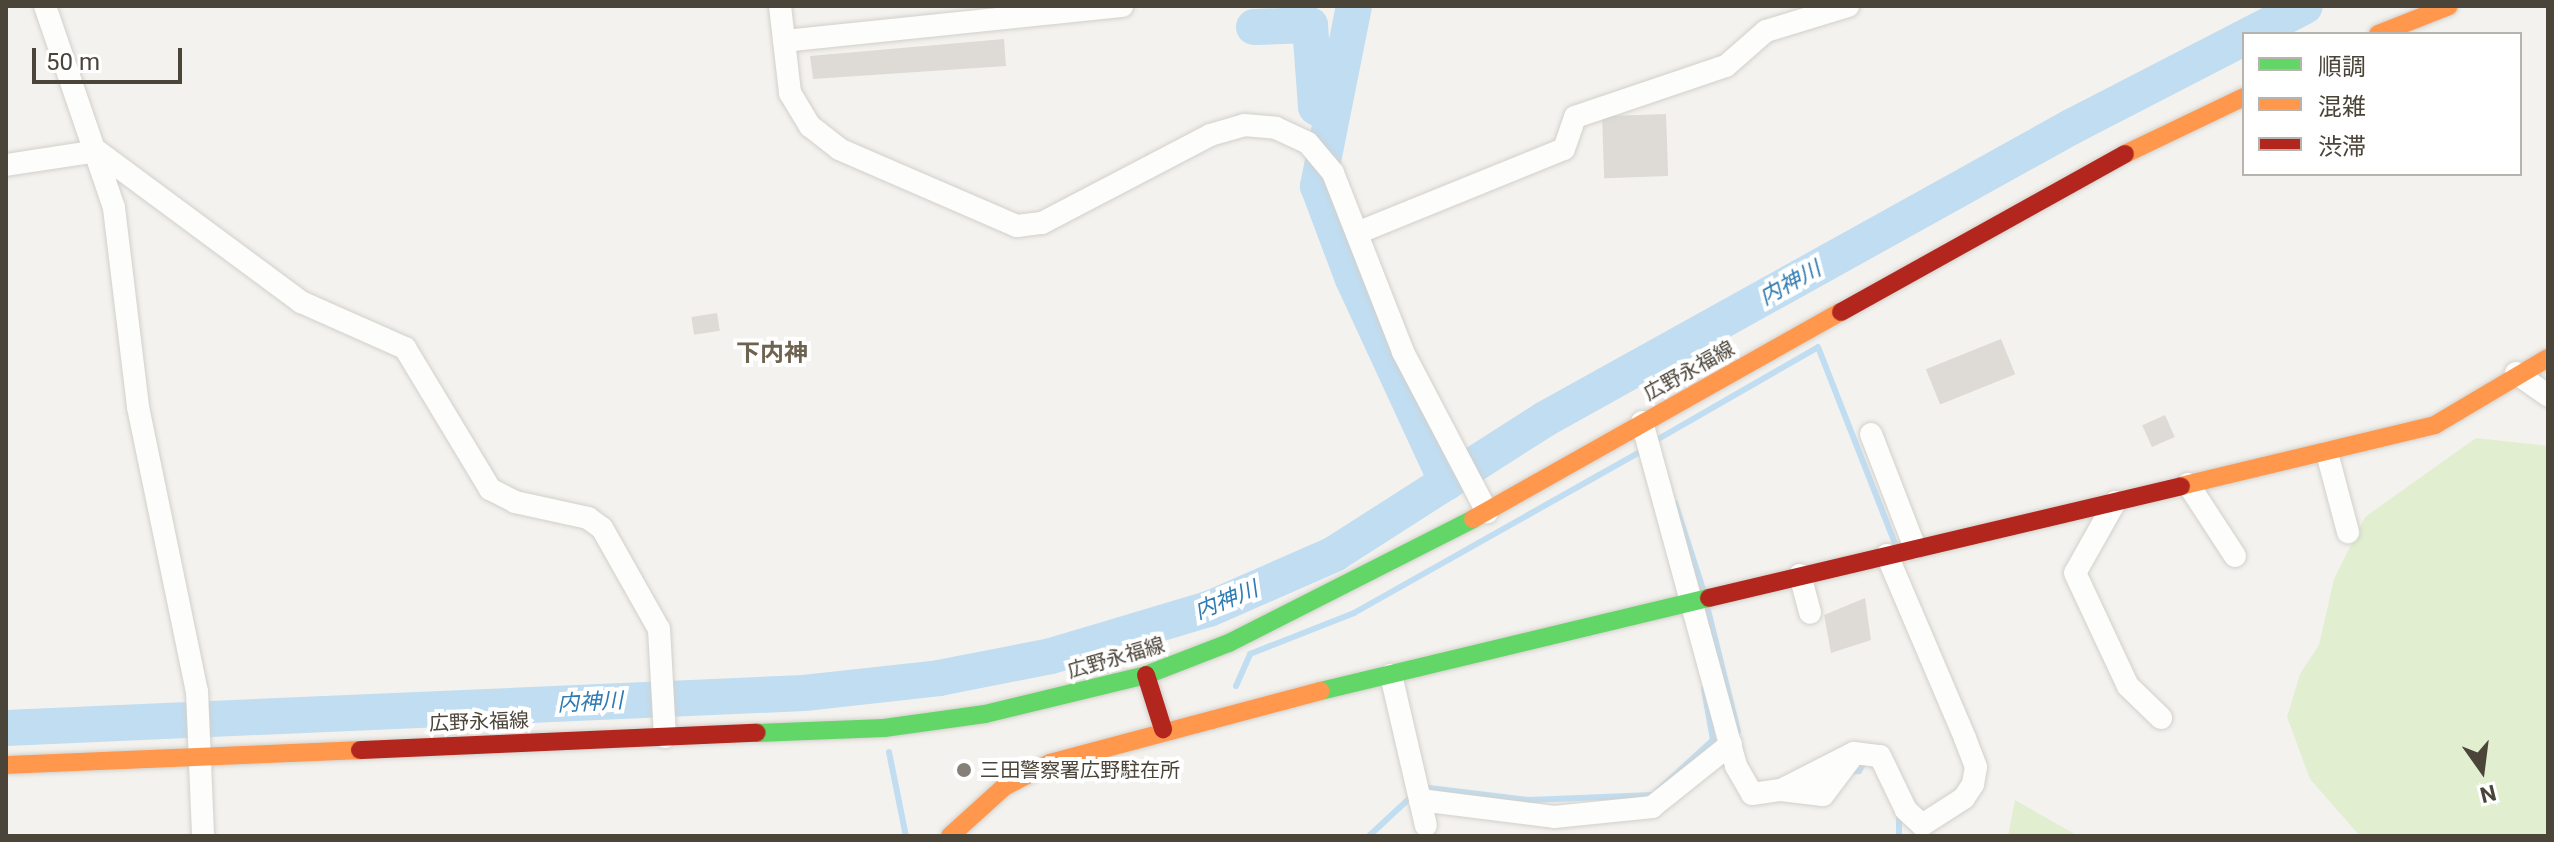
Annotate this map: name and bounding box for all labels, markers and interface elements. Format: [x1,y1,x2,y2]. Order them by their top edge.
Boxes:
scale bar [36,32,186,82]
legend [2242,32,2522,176]
text: 50 m [46,48,100,76]
text: 順調 [2318,53,2366,81]
text: 混雑 [2318,93,2366,121]
text: 渋滞 [2318,133,2366,161]
water label: 内神川 [1755,255,1825,311]
street label: 広野永福線 [1639,336,1739,406]
district label: 下内神 [736,340,808,368]
water label: 内神川 [1190,575,1262,625]
street label: 広野永福線 [1065,633,1167,683]
water label: 内神川 [556,687,624,717]
street label: 広野永福線 [429,708,529,736]
north arrow [2442,730,2522,810]
place label: 三田警察署広野駐在所 [980,758,1180,782]
marker: 三田警察署広野駐在所 [955,761,973,779]
text: N [2477,780,2498,808]

